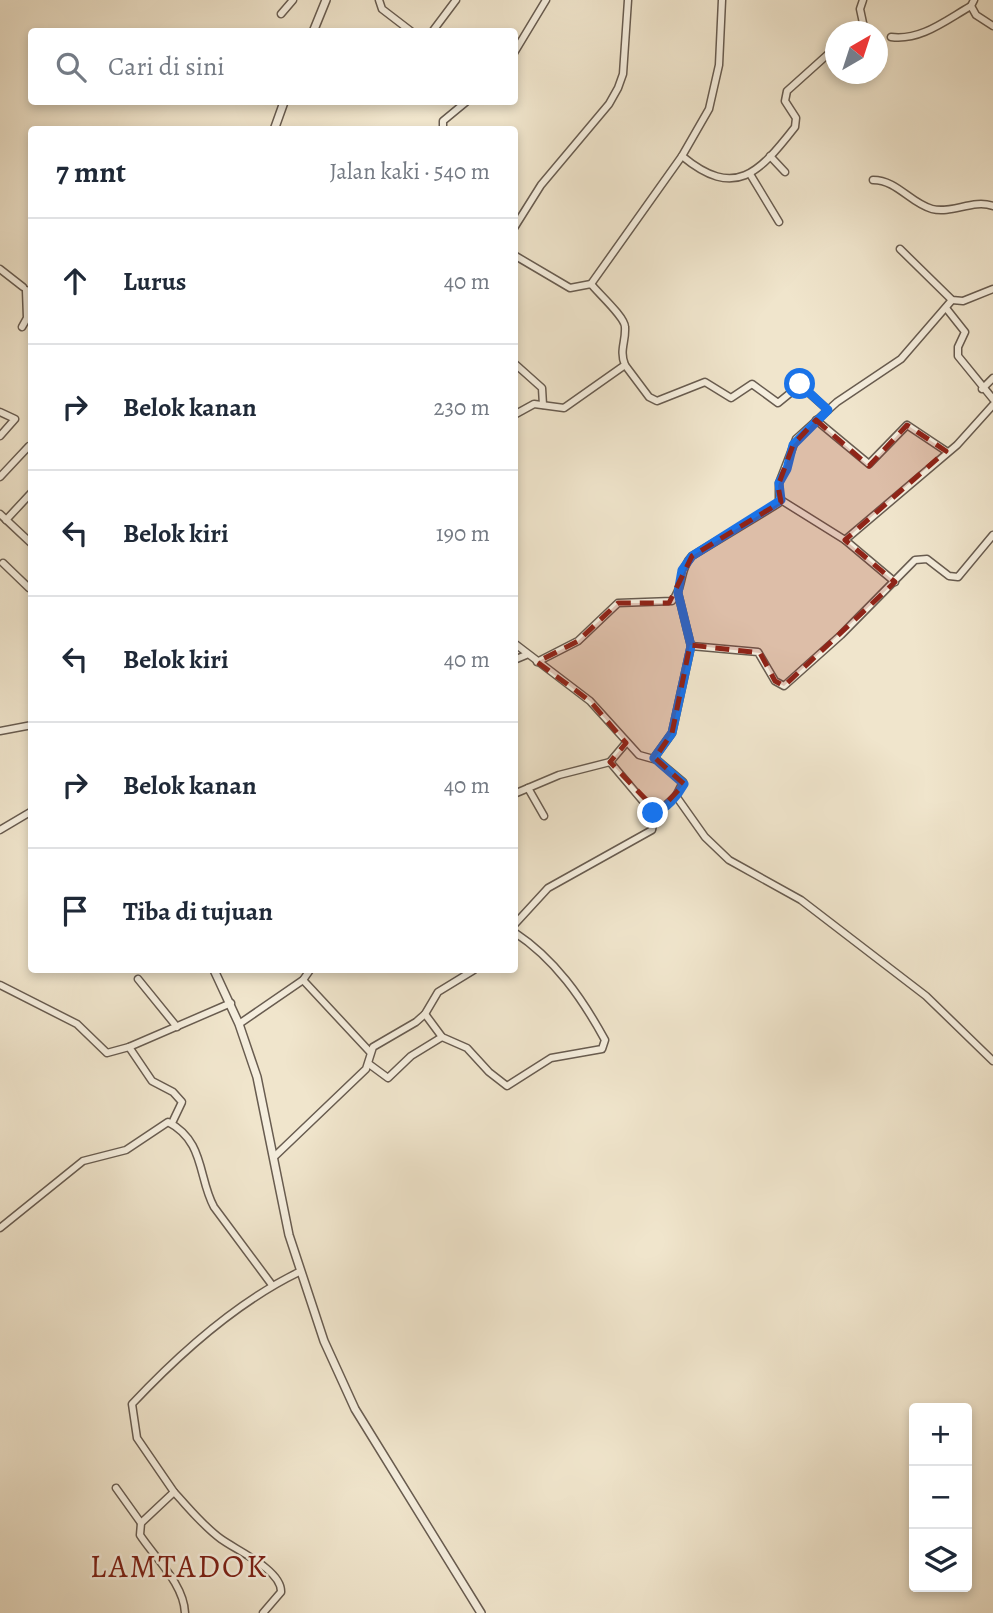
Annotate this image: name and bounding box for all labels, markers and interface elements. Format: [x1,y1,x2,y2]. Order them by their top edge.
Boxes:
north arrow [825,21,888,84]
search box [28,28,518,105]
icon: search [52,48,90,86]
text: Cari di sini [108,49,225,84]
text: 7 mnt [56,152,126,192]
text: Jalan kaki · 540 m [329,156,490,187]
icon: ahead [56,262,94,300]
text: Lurus [123,264,186,299]
text: 40 m [444,266,490,297]
route start [784,368,815,399]
icon: right [56,388,94,426]
text: Belok kanan [123,390,257,425]
text: 230 m [434,392,490,423]
icon: left [56,514,94,552]
text: Belok kiri [123,516,229,551]
text: 190 m [436,518,490,549]
icon: left [56,640,94,678]
text: Belok kiri [123,642,229,677]
text: 40 m [444,644,490,675]
icon: right [56,766,94,804]
text: Belok kanan [123,768,257,803]
text: 40 m [444,770,490,801]
route end [637,797,668,828]
icon: arrive [56,892,94,930]
text: Tiba di tujuan [123,894,273,929]
map controls [909,1403,972,1592]
button: + [909,1403,972,1466]
button: − [909,1466,972,1529]
button: layers [909,1529,972,1592]
district label: LAMTADOK [90,1544,268,1588]

